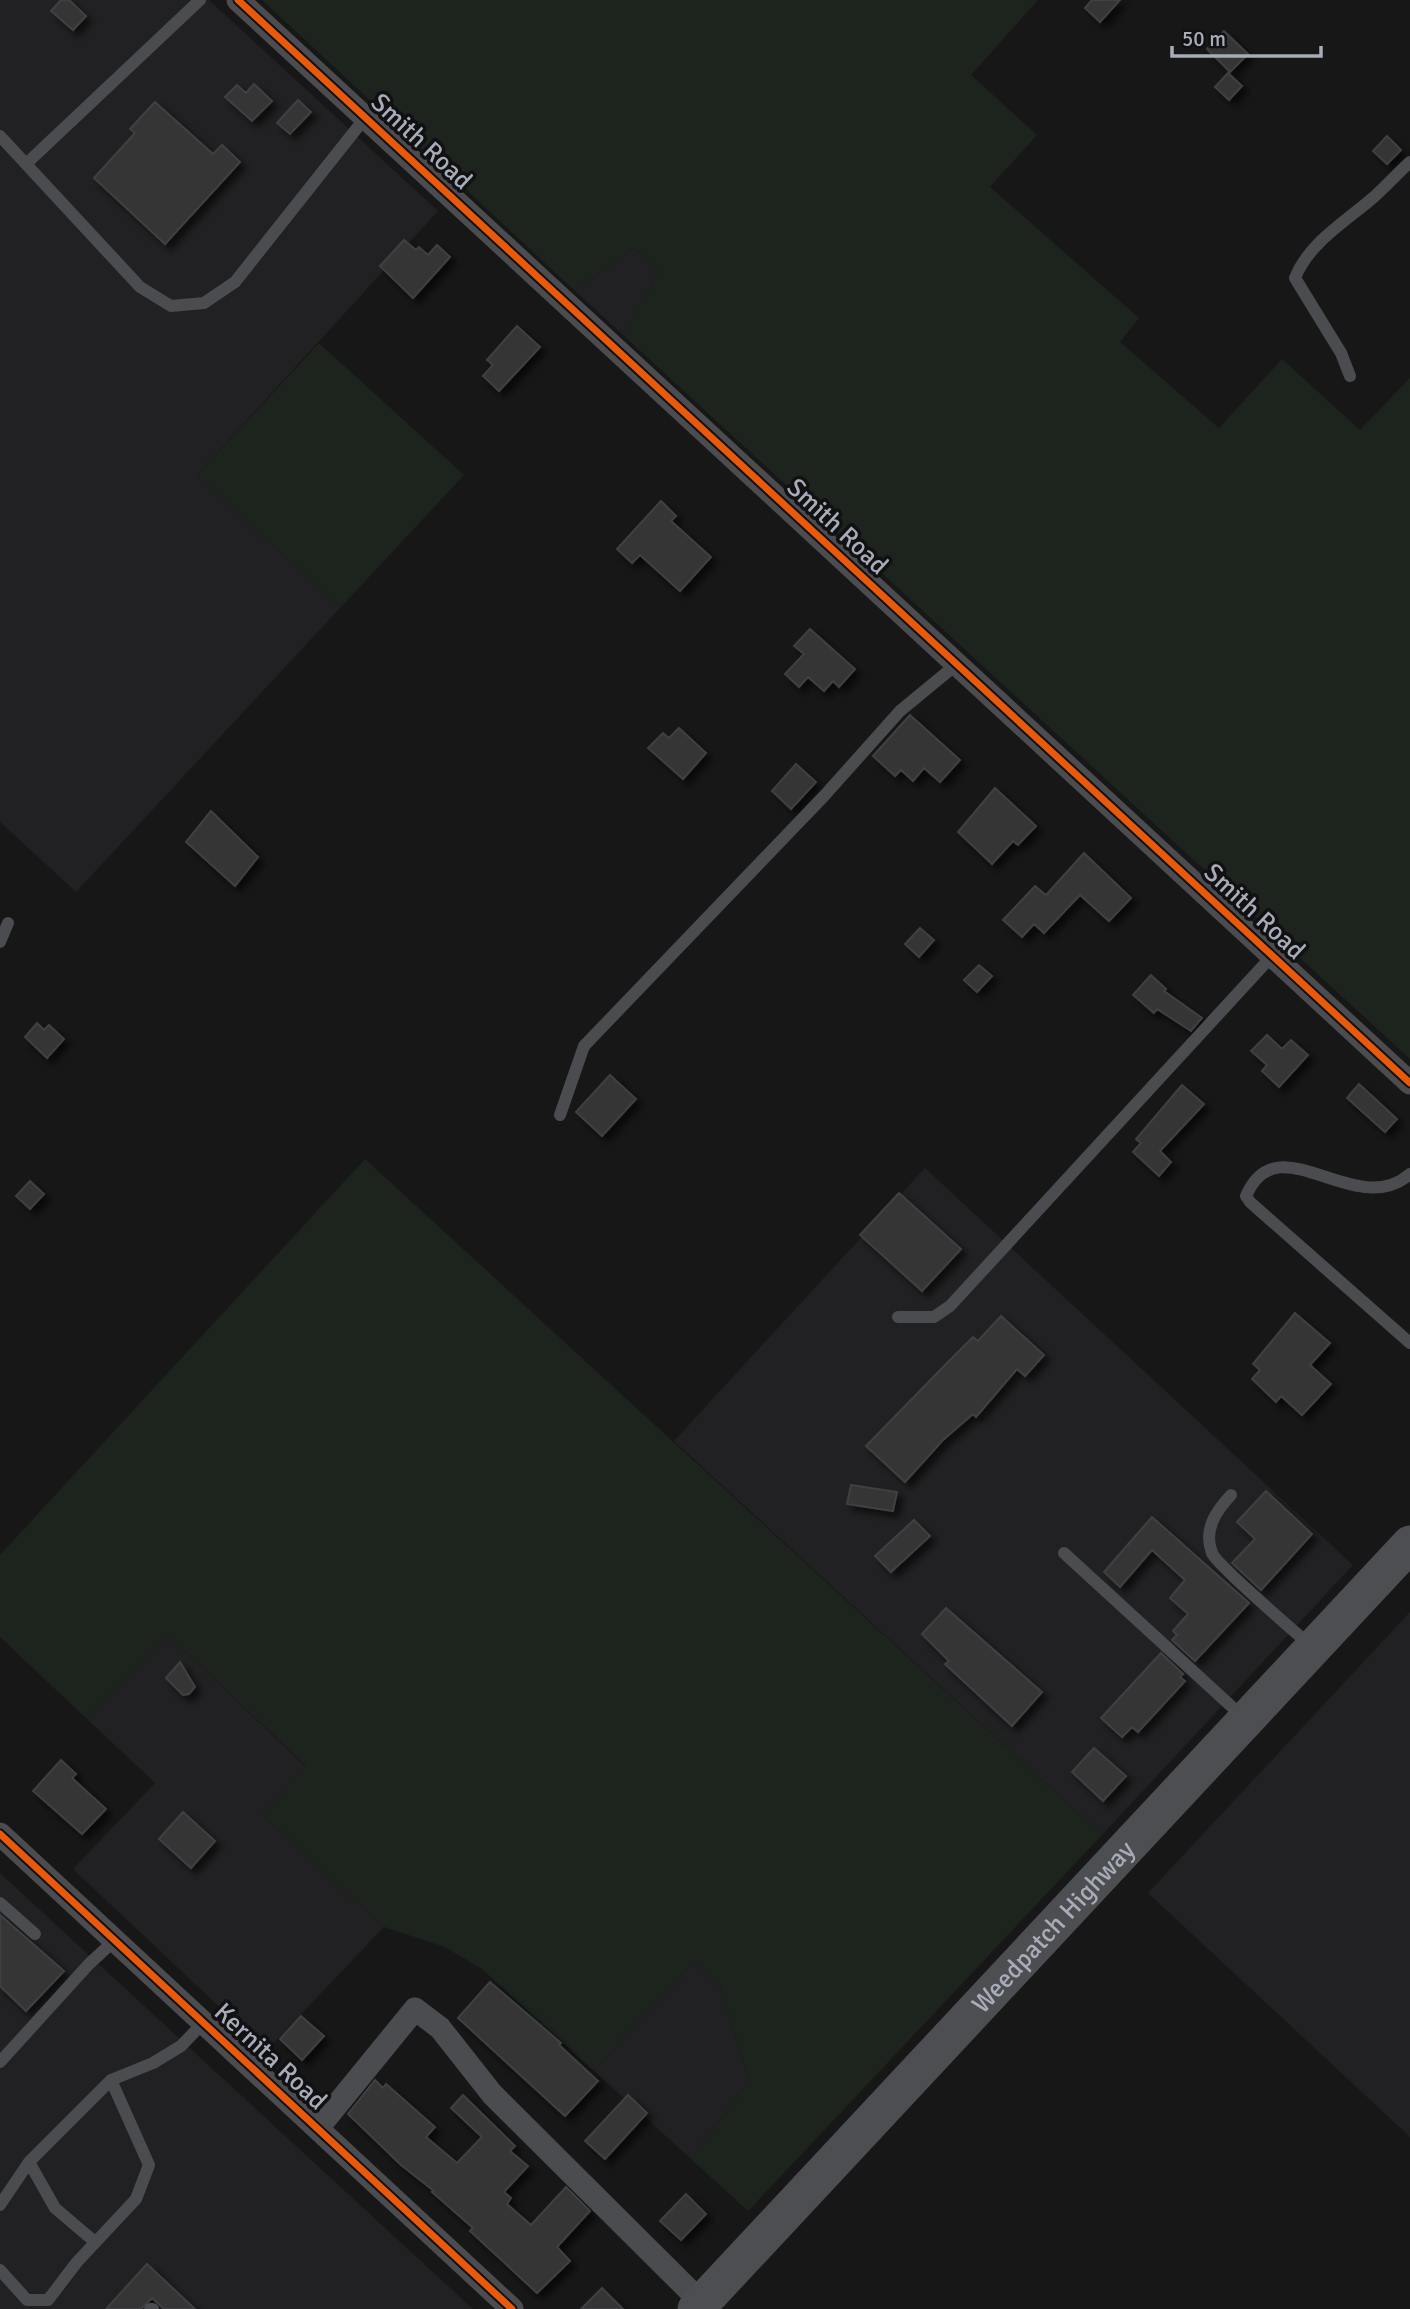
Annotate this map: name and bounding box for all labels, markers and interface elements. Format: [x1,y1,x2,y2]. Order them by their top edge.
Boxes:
scale bar [1172,14,1321,58]
text: 50 m [1182,26,1226,52]
street label: Smith Road [364,87,479,197]
street label: Smith Road [780,472,895,582]
street label: Smith Road [1197,857,1312,967]
street label: Weedpatch Highway [965,1834,1142,2020]
street label: Kernita Road [207,1996,333,2117]

